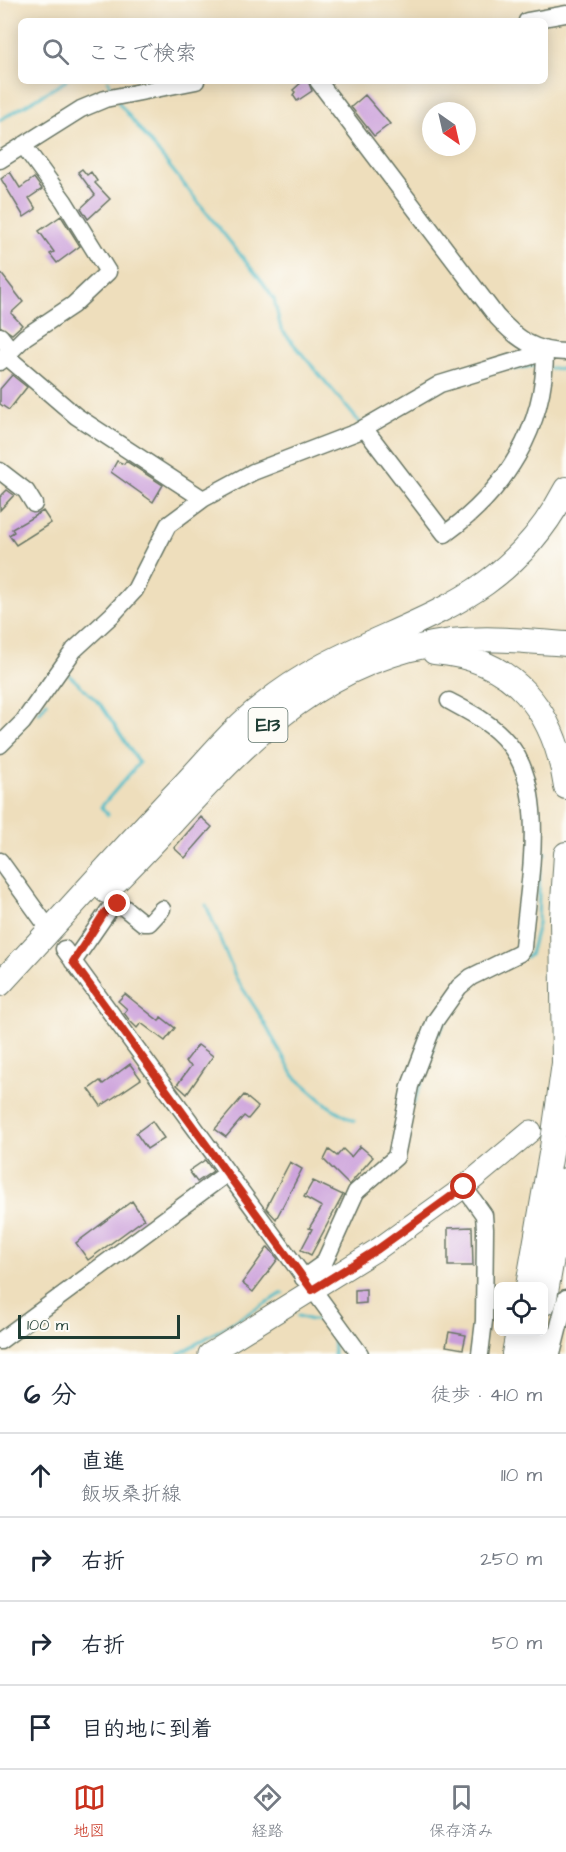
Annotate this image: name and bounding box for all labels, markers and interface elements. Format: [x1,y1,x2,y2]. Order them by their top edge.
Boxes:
search box [18,18,548,84]
icon: search [39,35,72,68]
text: ここで検索 [87,38,197,69]
north arrow [422,102,476,156]
road number: E13 [248,708,288,742]
route end [104,890,130,916]
route start [450,1173,476,1199]
map controls [494,1282,548,1336]
button: locate [494,1282,548,1336]
scale bar [18,1312,180,1340]
text: 100 m [27,1314,68,1336]
text: 6 分 [24,1377,77,1413]
text: 徒歩 · 410 m [431,1381,542,1409]
text: 直進 [81,1446,125,1477]
icon: ahead [24,1459,57,1492]
text: 110 m [501,1461,542,1489]
text: 飯坂桑折線 [81,1480,181,1508]
icon: right [24,1543,57,1576]
text: 250 m [480,1545,542,1573]
text: 右折 [81,1546,125,1577]
icon: right [24,1627,57,1660]
text: 50 m [492,1629,542,1657]
text: 右折 [81,1630,125,1661]
icon: arrive [24,1711,57,1744]
text: 目的地に到着 [81,1714,213,1745]
tab: 地図 [73,1781,106,1842]
tab: 経路 [251,1781,284,1842]
tab: 保存済み [429,1781,493,1842]

